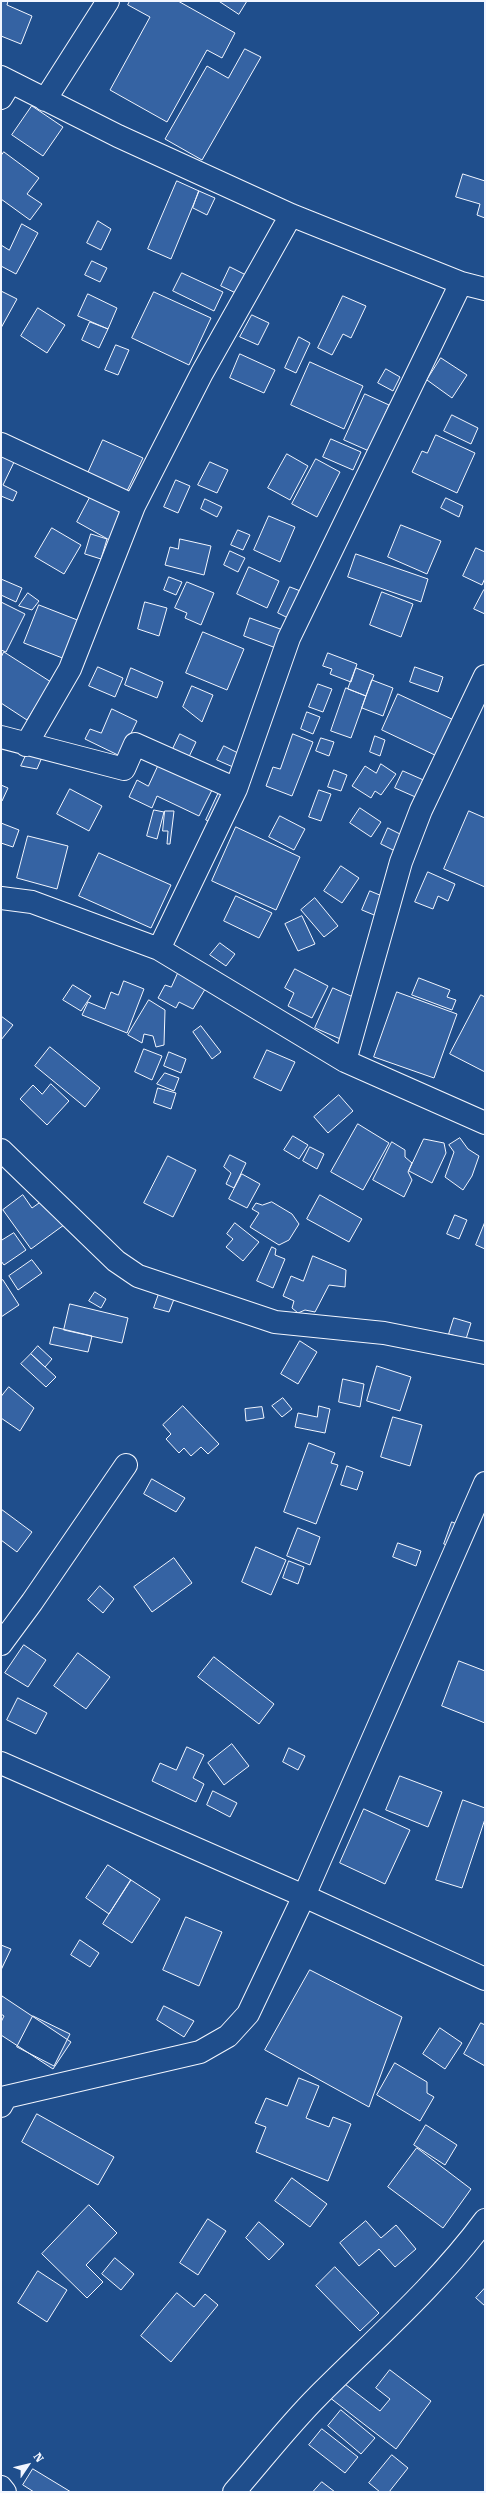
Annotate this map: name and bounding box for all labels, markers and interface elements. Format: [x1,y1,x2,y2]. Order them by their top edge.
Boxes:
north arrow [8,2445,48,2485]
text: N [30,2451,46,2465]

